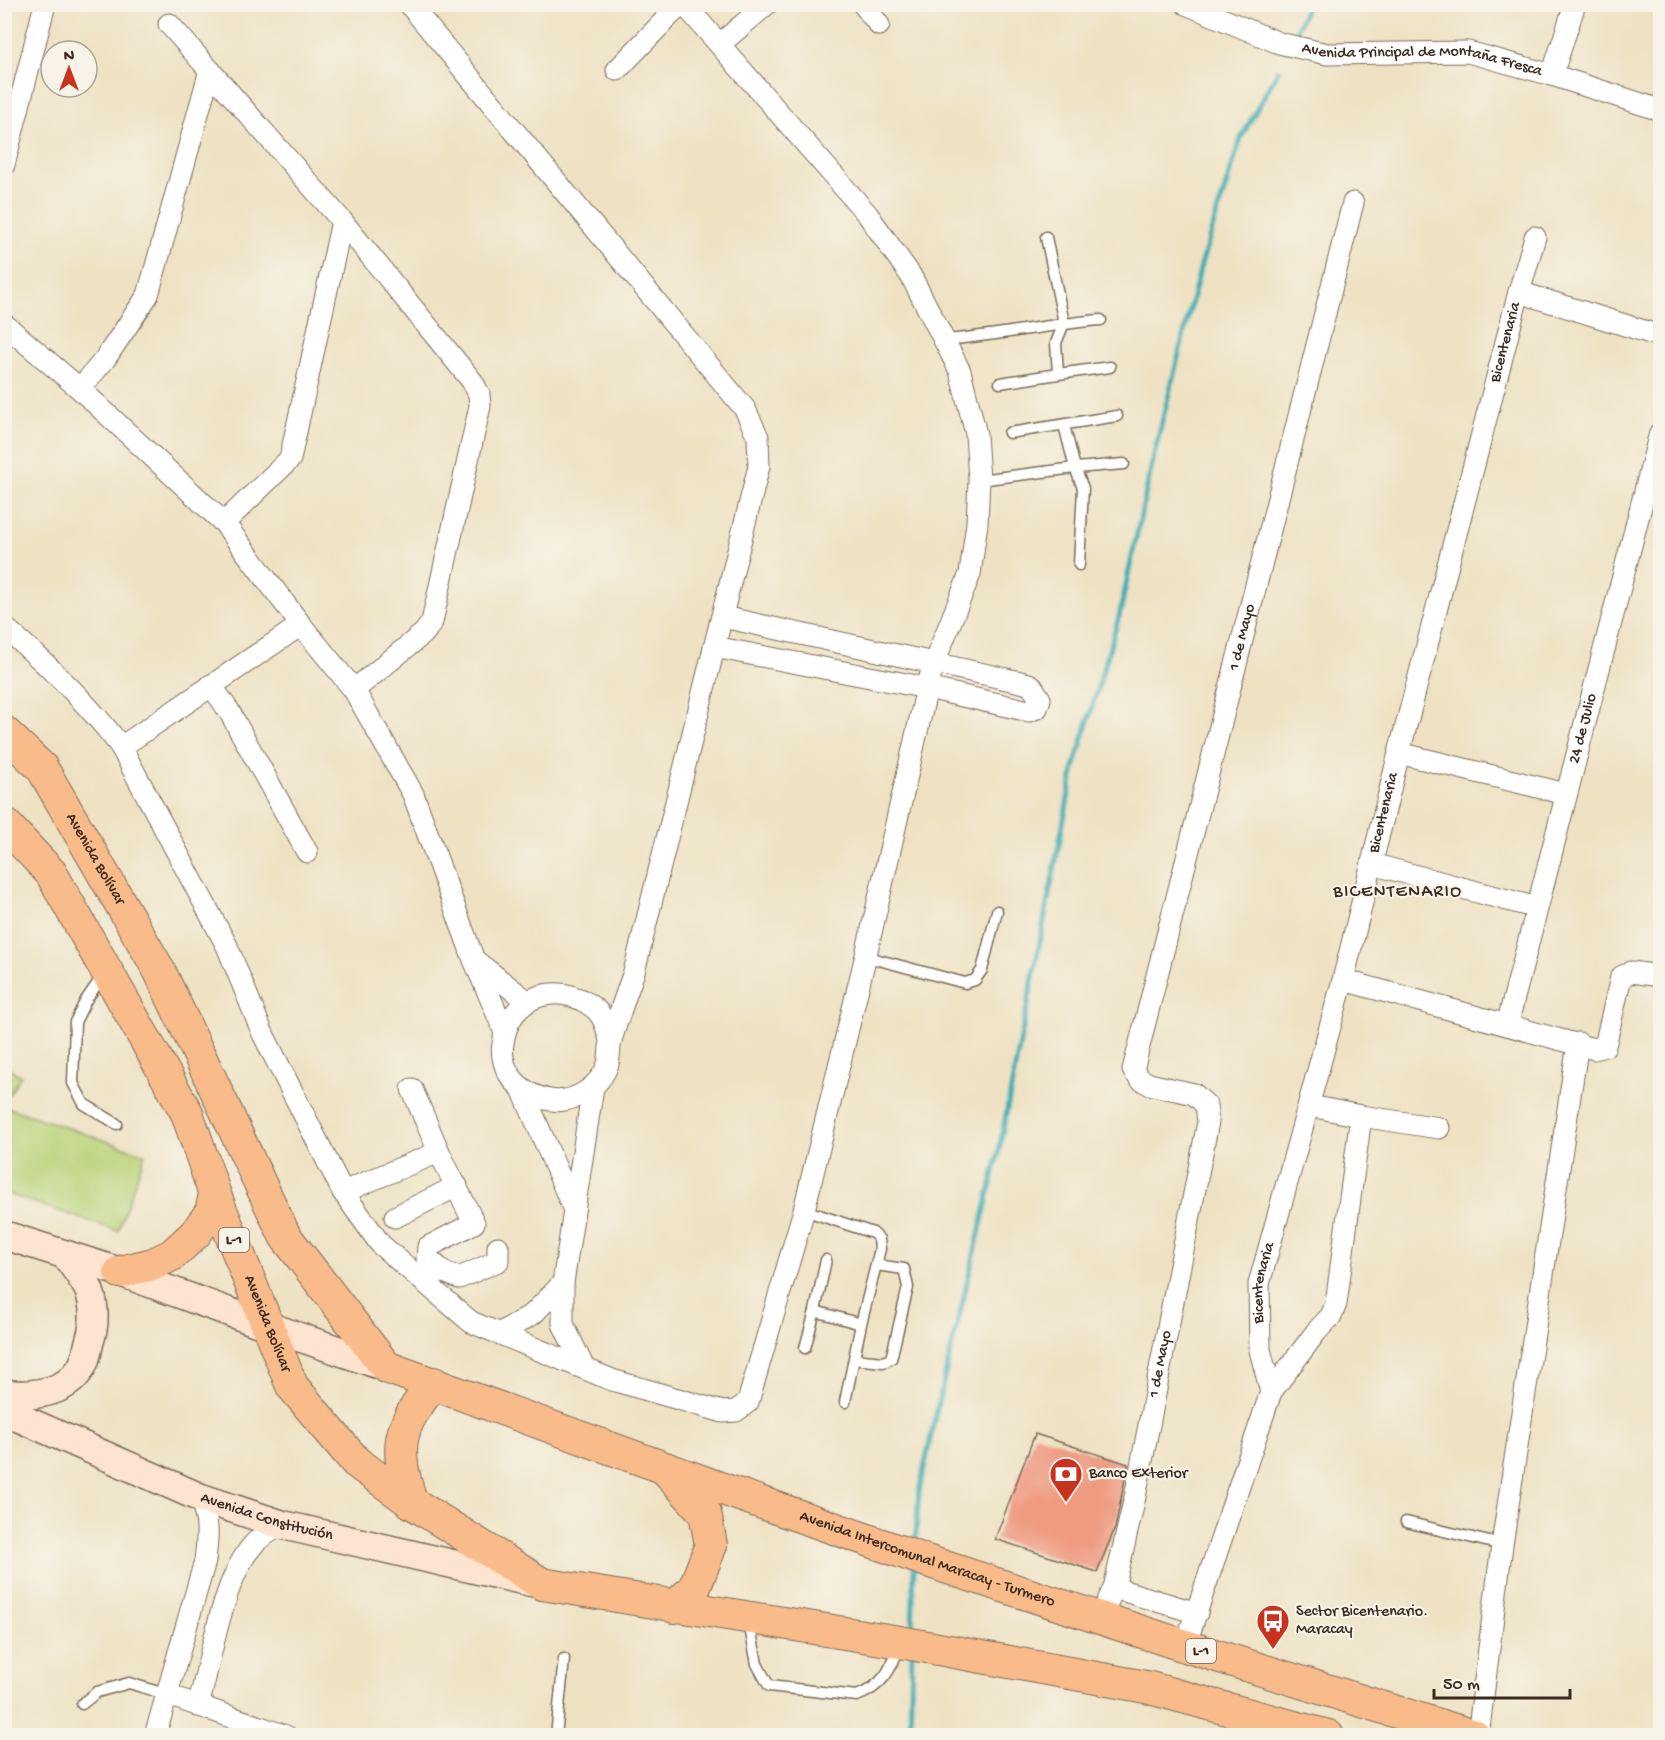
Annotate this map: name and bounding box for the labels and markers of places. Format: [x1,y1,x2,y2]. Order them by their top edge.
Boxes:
bank icon: Banco Exterior [1048,1456,1084,1503]
place label: Banco Exterior [1088,1465,1189,1484]
bus stop icon: Sector Bicentenario. Maracay [1255,1603,1291,1650]
place label: Sector Bicentenario. Maracay [1296,1603,1428,1640]

